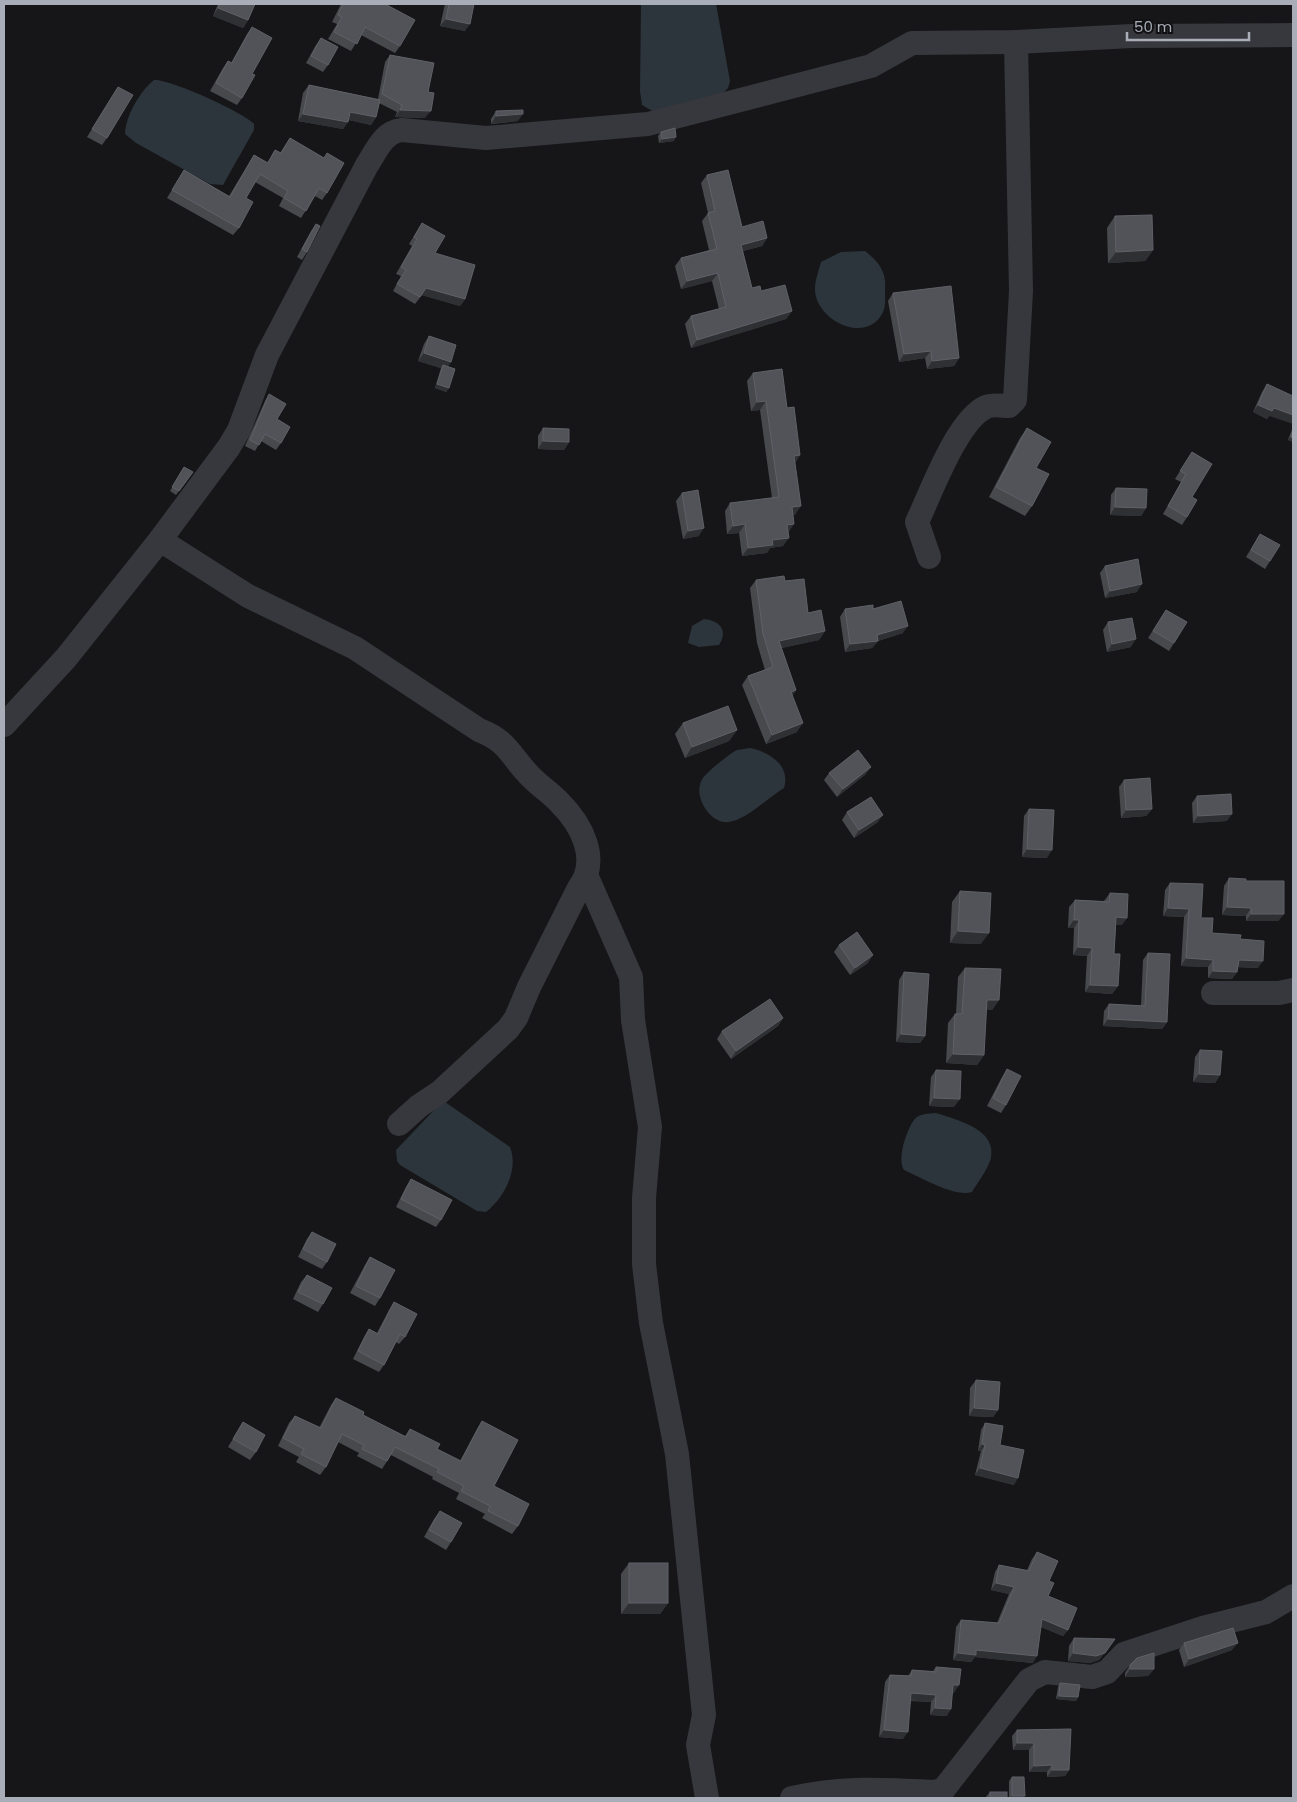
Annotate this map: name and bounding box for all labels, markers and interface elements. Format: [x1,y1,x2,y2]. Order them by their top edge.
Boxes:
scale bar [1127,10,1250,42]
text: 50 m [1134,16,1172,37]

